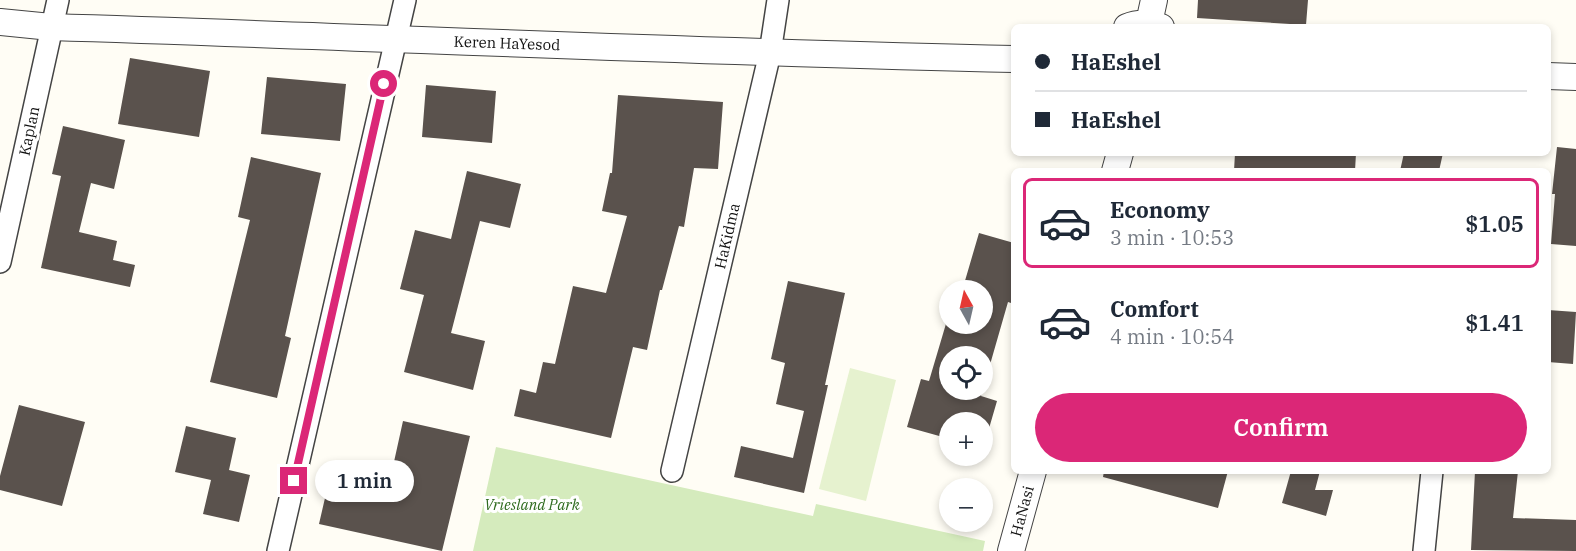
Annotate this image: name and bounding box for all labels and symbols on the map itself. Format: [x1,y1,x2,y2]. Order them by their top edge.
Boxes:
street label: Keren HaYesod [453,32,561,54]
route start [370,70,397,97]
street label: Kaplan [15,104,44,157]
street label: HaKidma [710,201,744,271]
north arrow [939,280,993,334]
callout: 1 min [315,460,414,502]
route end [280,467,307,494]
street label: HaNasi [1006,483,1038,538]
park label: Vriesland Park [484,495,580,514]

